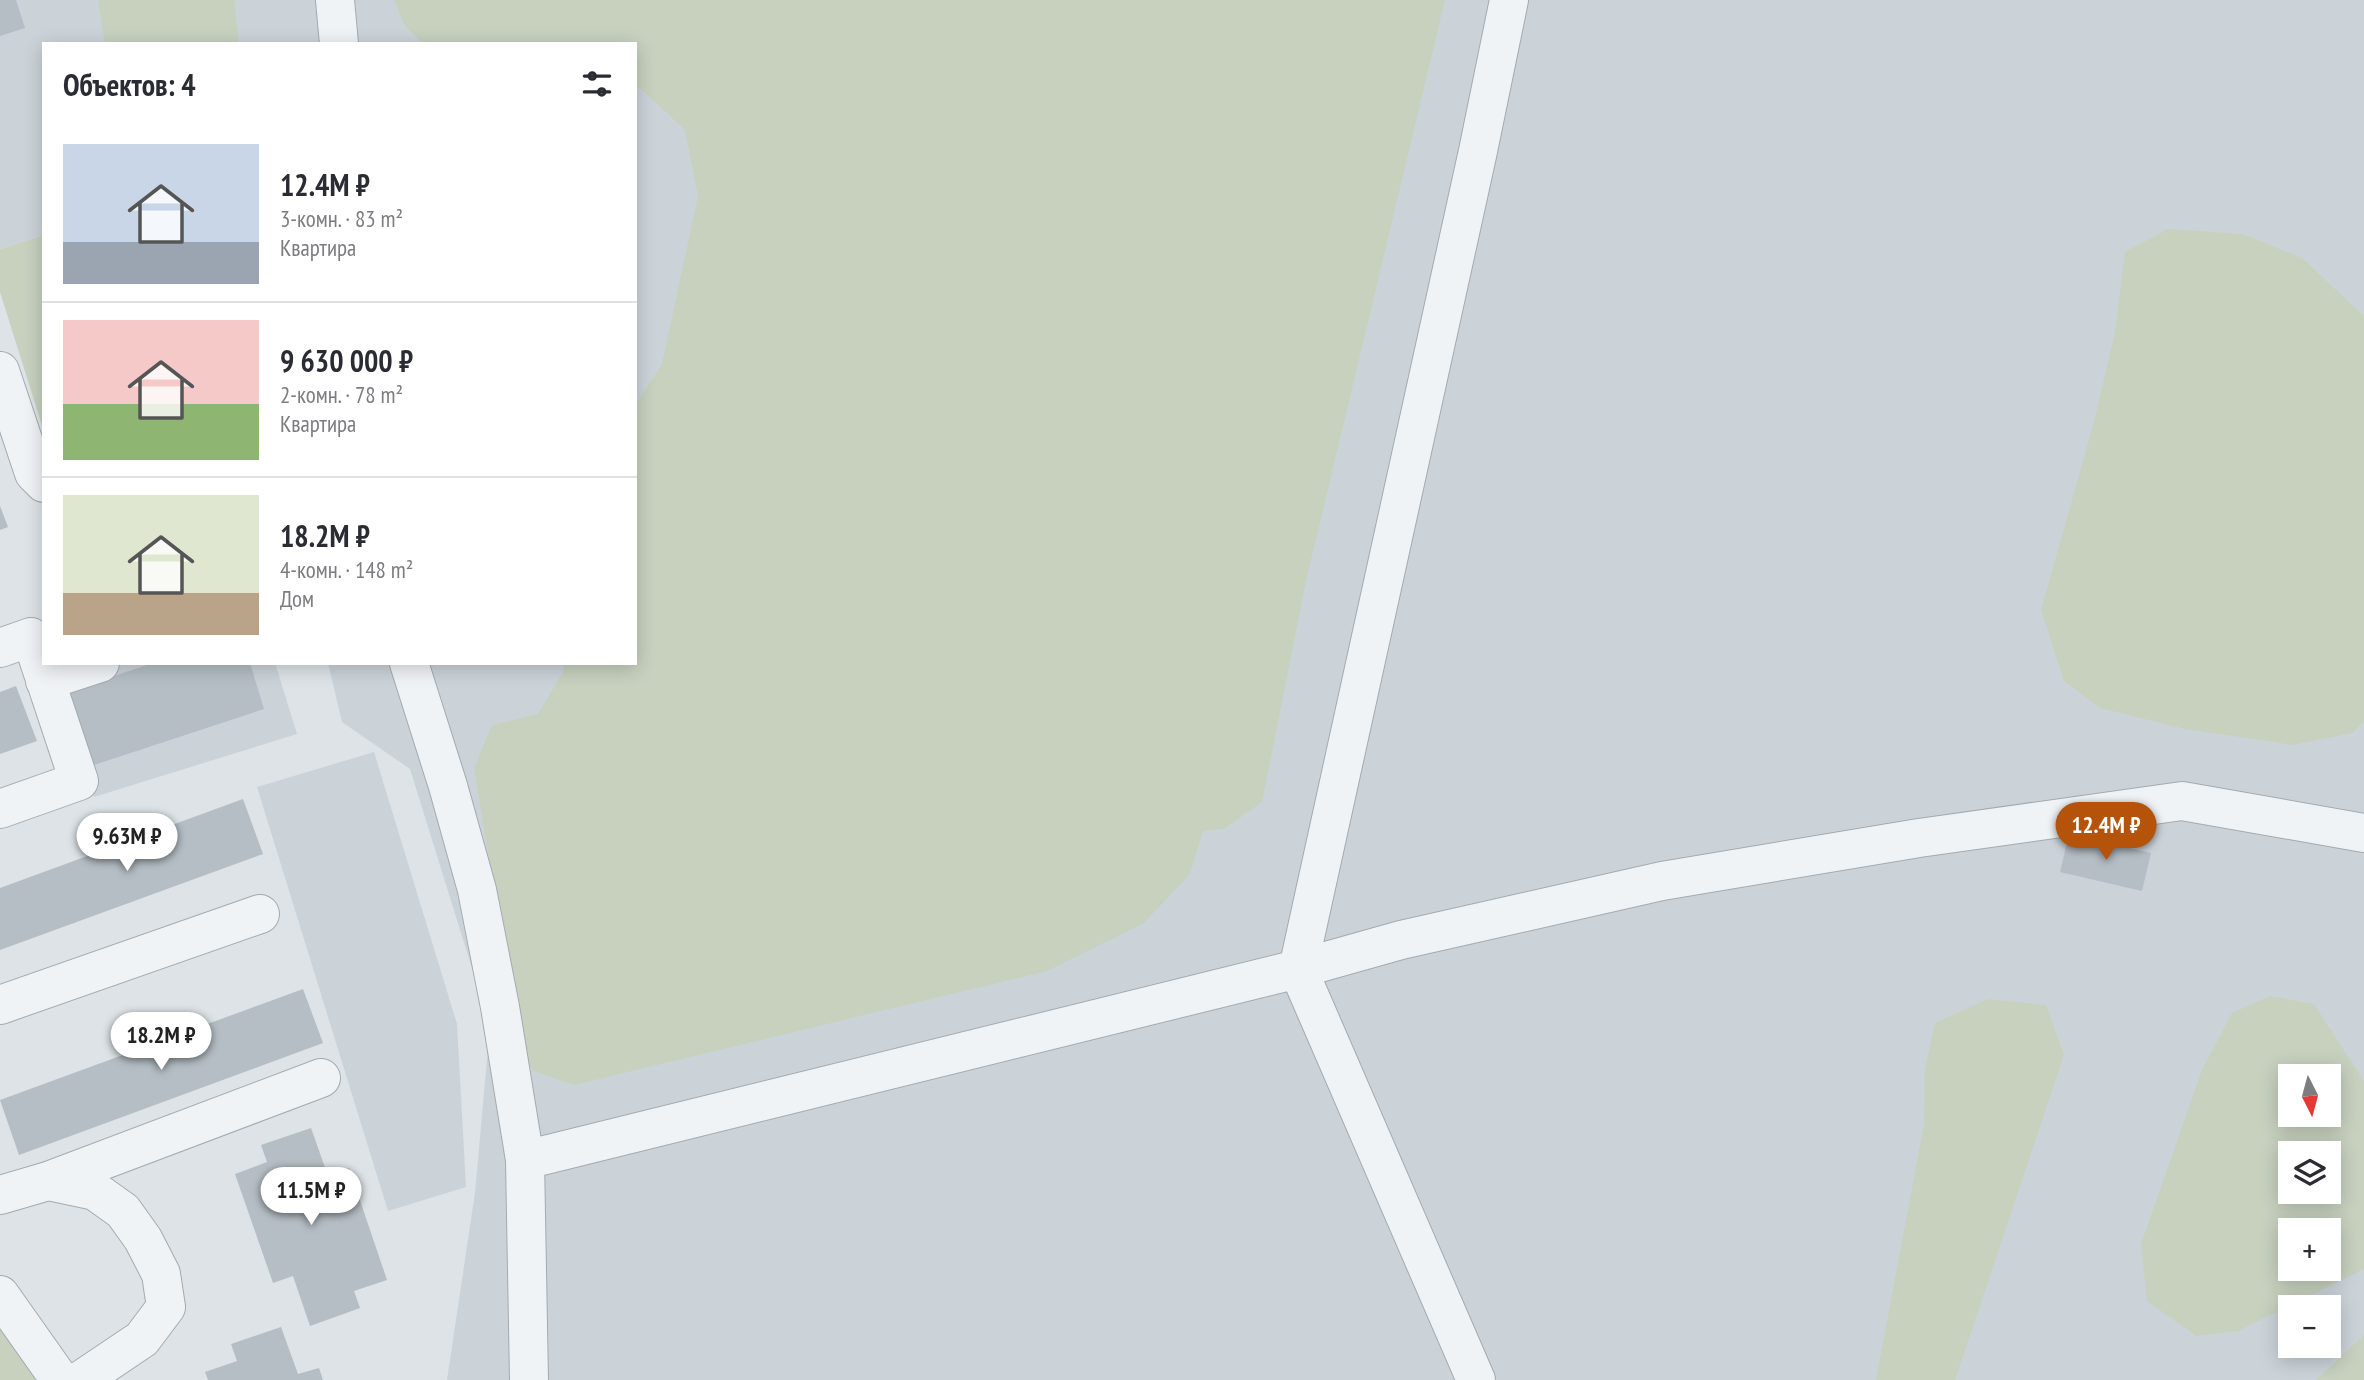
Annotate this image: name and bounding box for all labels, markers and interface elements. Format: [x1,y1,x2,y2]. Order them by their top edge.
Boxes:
text: Объектов: 4 [63,65,196,104]
icon: filters [578,65,616,103]
text: 12.4M ₽ [280,165,370,204]
icon: home [119,172,203,256]
text: 3-комн. · 83 m² [280,204,403,233]
text: Квартира [280,233,356,262]
text: 9 630 000 ₽ [280,341,413,380]
icon: home [119,348,203,432]
text: 2-комн. · 78 m² [280,380,403,409]
text: Квартира [280,409,356,438]
text: 18.2M ₽ [280,516,370,555]
icon: home [119,523,203,607]
text: 4-комн. · 148 m² [280,555,413,584]
text: Дом [280,584,314,613]
pin: 12.4M ₽ [2041,802,2171,862]
text: 12.4M ₽ [2072,810,2140,839]
pin: 9.63M ₽ [62,814,192,873]
text: 9.63M ₽ [93,821,161,850]
pin: 18.2M ₽ [96,1012,226,1072]
text: 18.2M ₽ [127,1020,195,1049]
north arrow [2278,1064,2342,1127]
map controls [2278,1064,2341,1358]
button: layers [2278,1141,2341,1204]
pin: 11.5M ₽ [246,1168,376,1227]
text: 11.5M ₽ [277,1175,345,1204]
button: + [2278,1218,2341,1281]
button: − [2278,1295,2341,1358]

